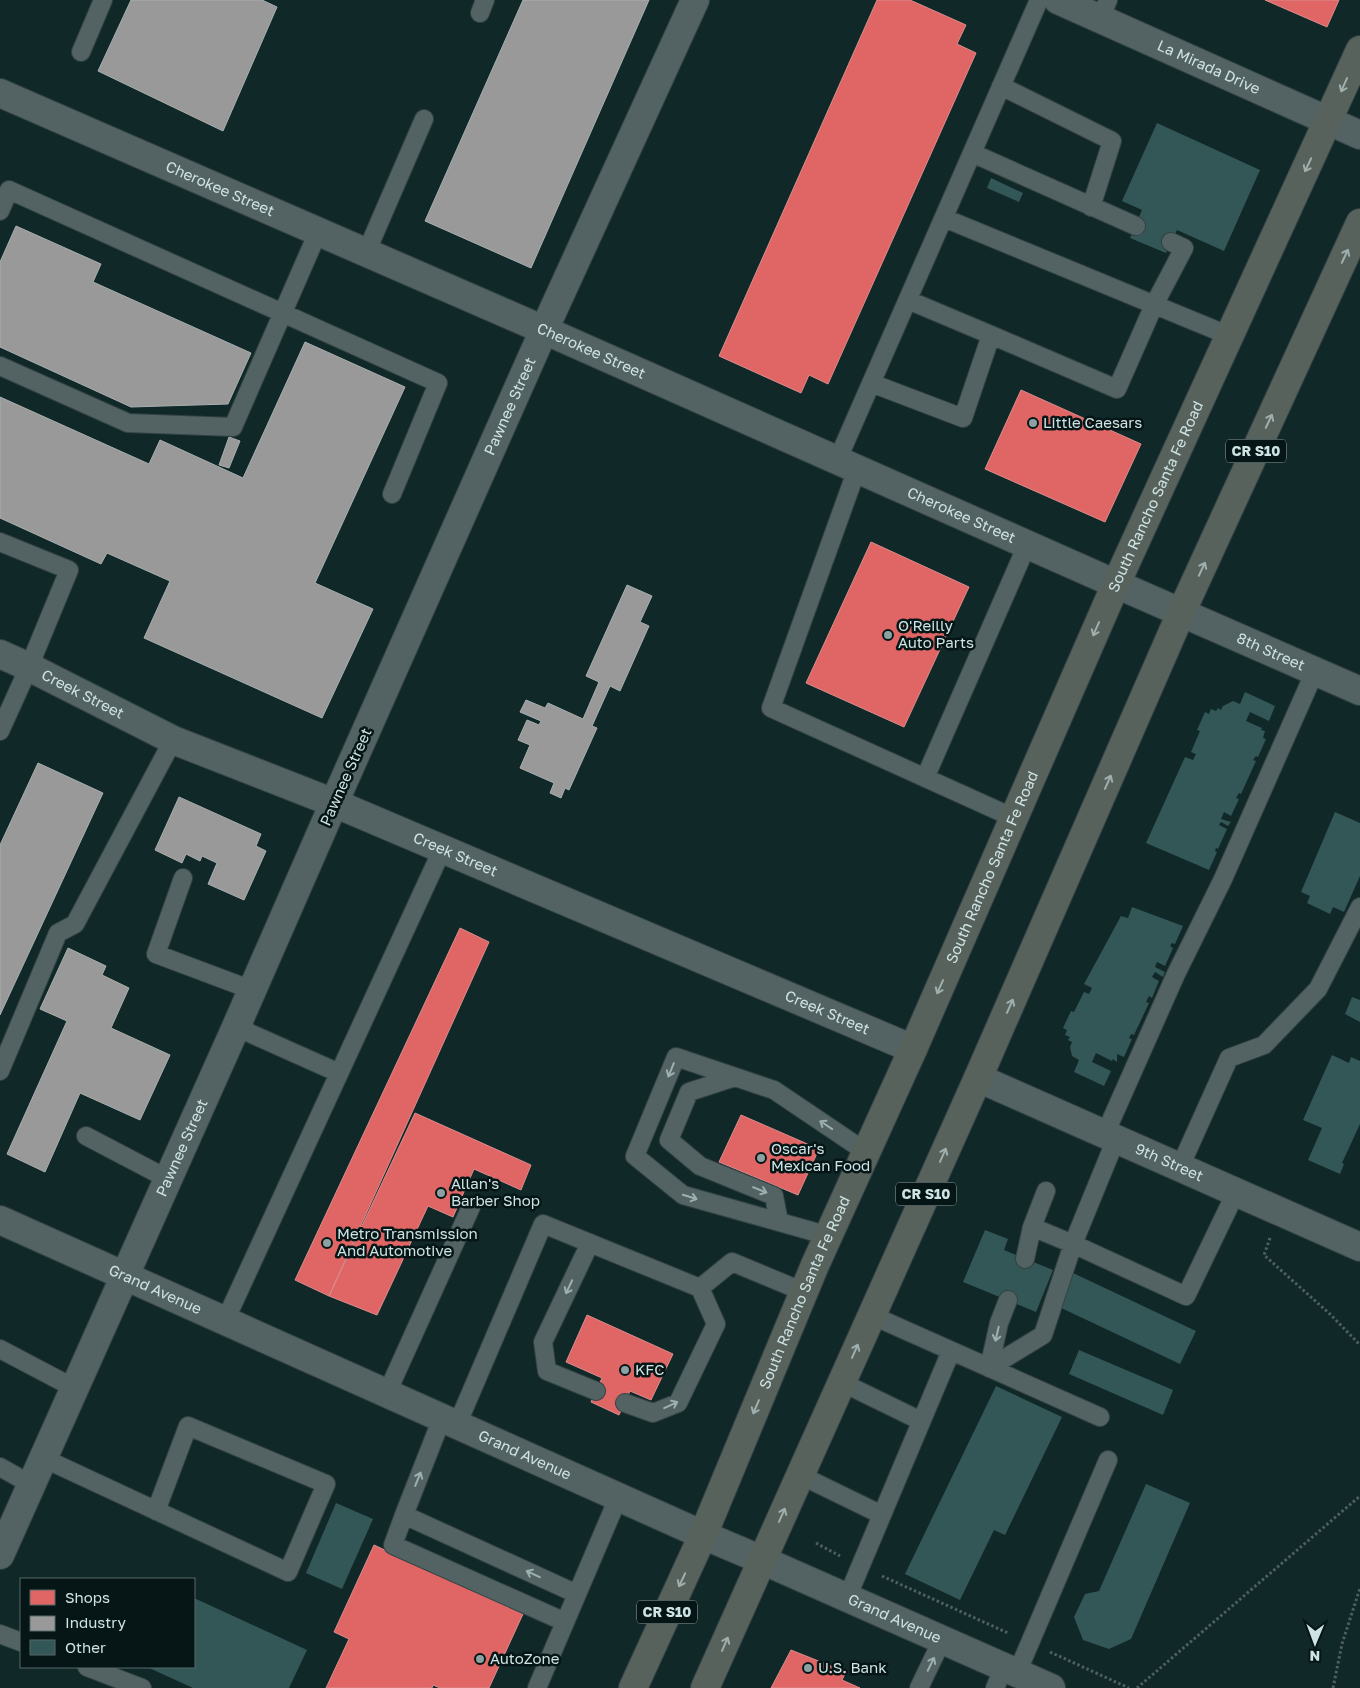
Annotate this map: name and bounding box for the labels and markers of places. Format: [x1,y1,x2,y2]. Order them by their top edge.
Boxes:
place label: Little Caesars [1043,413,1142,431]
marker: Little Caesars [1027,417,1039,429]
place label: O'Reilly Auto Parts [898,616,974,651]
marker: O'Reilly Auto Parts [882,629,894,641]
place label: Oscar's Mexican Food [771,1139,870,1174]
marker: Oscar's Mexican Food [755,1152,767,1164]
place label: Allan's Barber Shop [451,1174,540,1209]
marker: Allan's Barber Shop [435,1187,447,1199]
place label: Metro Transmission And Automotive [337,1224,478,1259]
marker: Metro Transmission And Automotive [321,1237,333,1249]
place label: KFC [635,1360,664,1378]
marker: KFC [619,1364,631,1376]
place label: AutoZone [490,1649,560,1667]
marker: AutoZone [474,1653,486,1665]
place label: U.S. Bank [818,1658,887,1676]
marker: U.S. Bank [802,1662,814,1674]

